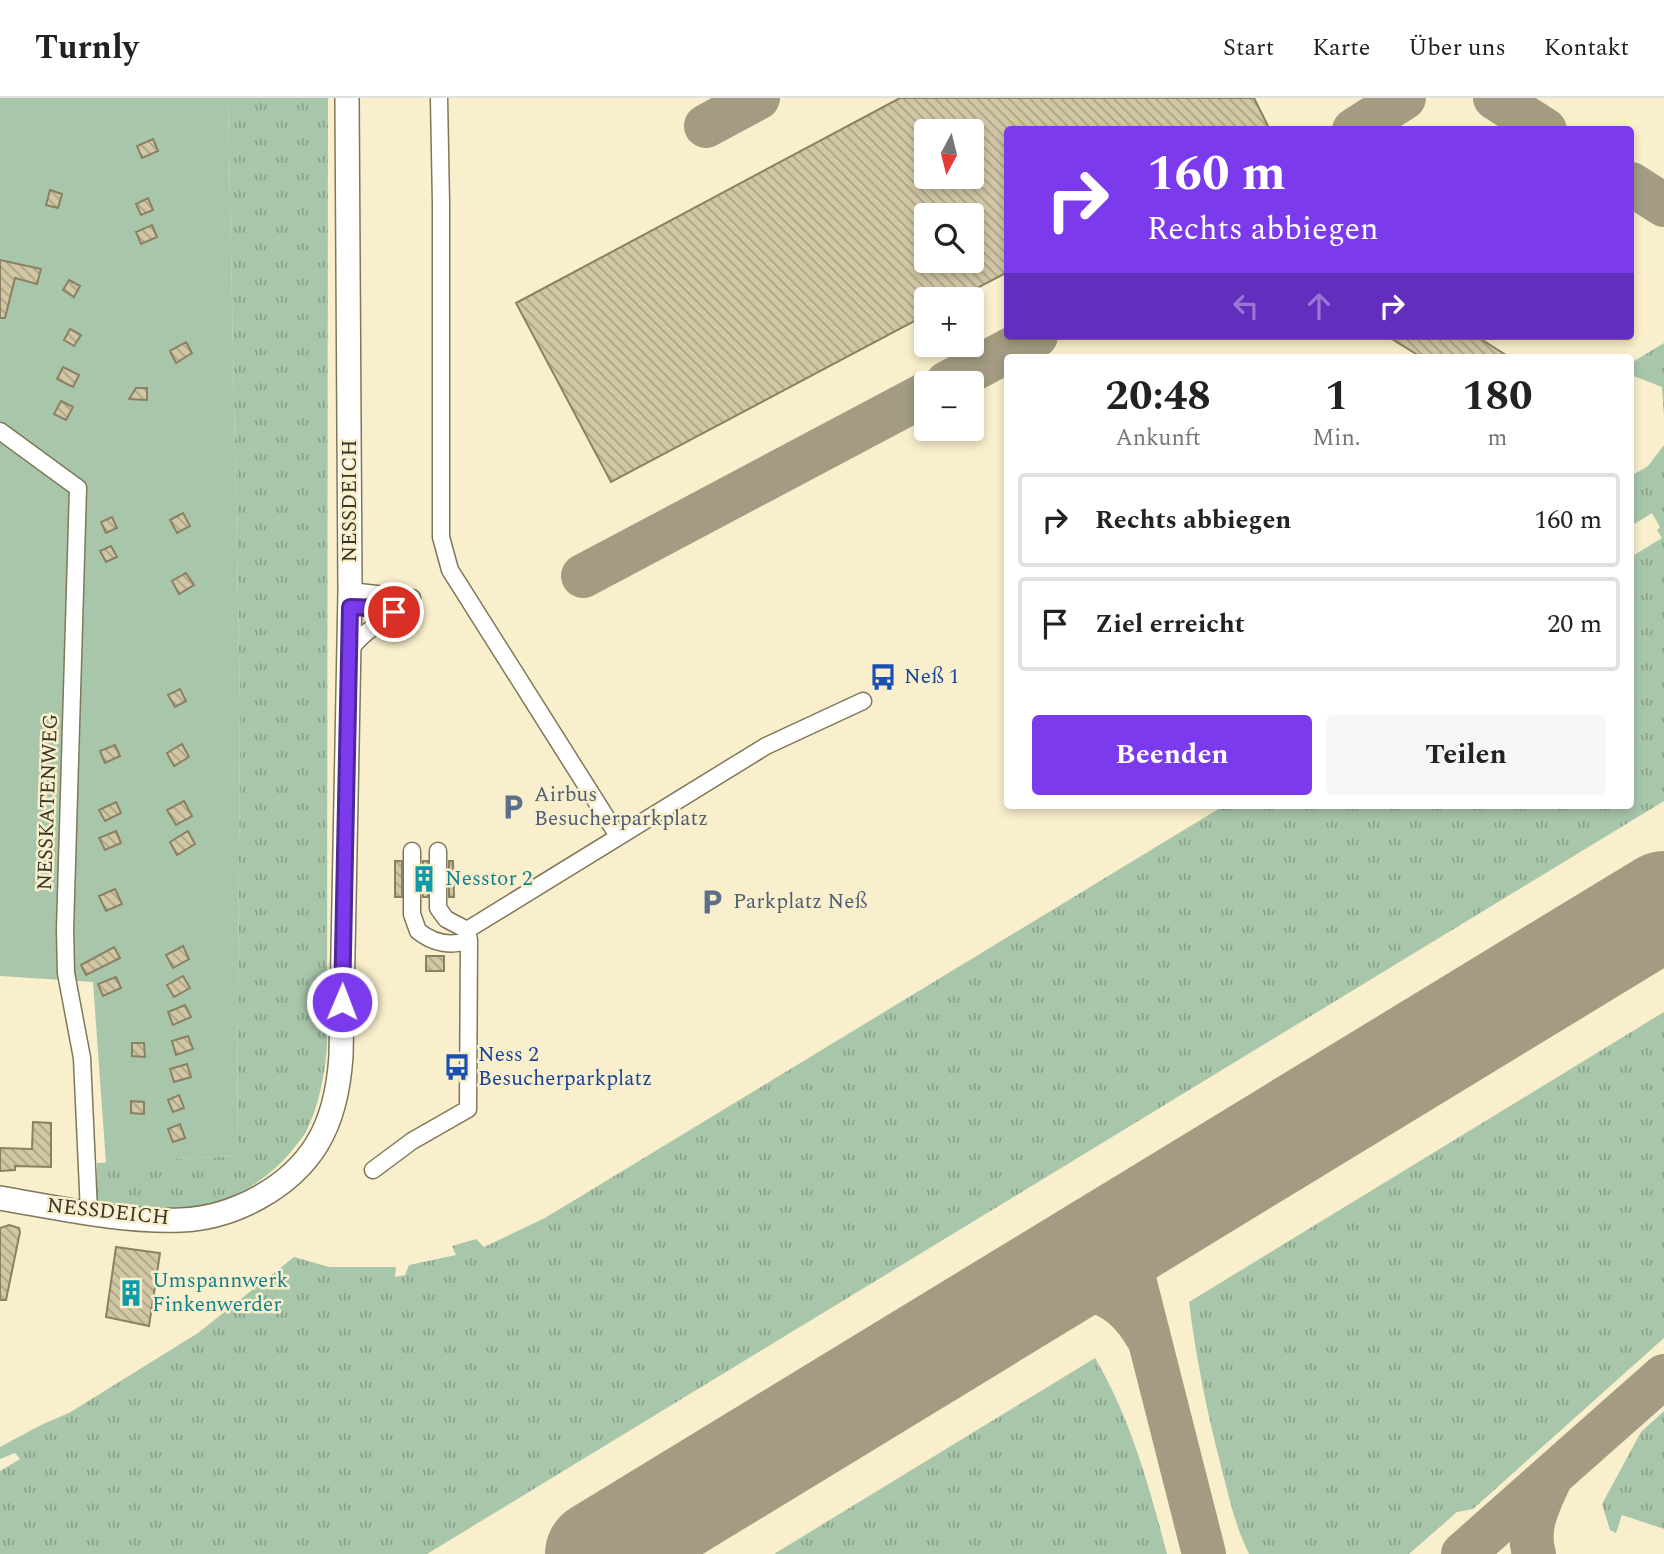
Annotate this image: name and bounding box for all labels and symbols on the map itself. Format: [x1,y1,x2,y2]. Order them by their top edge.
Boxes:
north arrow [914,119,984,189]
street label: NESSDEICH [334,440,366,562]
pin [364,582,424,642]
place label: Neß 1 [904,661,959,693]
bus stop icon: Neß 1 [868,662,898,692]
street label: NESSKATENWEG [29,713,67,891]
place label: Airbus Besucherparkplatz [534,779,708,835]
parking icon: Airbus Besucherparkplatz [498,792,528,822]
place label: Nesstor 2 [445,863,533,895]
building icon: Nesstor 2 [409,864,439,894]
place label: Parkplatz Neß [733,886,867,918]
parking icon: Parkplatz Neß [697,887,727,917]
position arrow [305,965,379,1039]
place label: Ness 2 Besucherparkplatz [478,1039,652,1095]
bus stop icon: Ness 2 Besucherparkplatz [442,1052,472,1082]
street label: NESSDEICH [45,1190,171,1234]
place label: Umspannwerk Finkenwerder [152,1265,289,1321]
building icon: Umspannwerk Finkenwerder [116,1278,146,1308]

